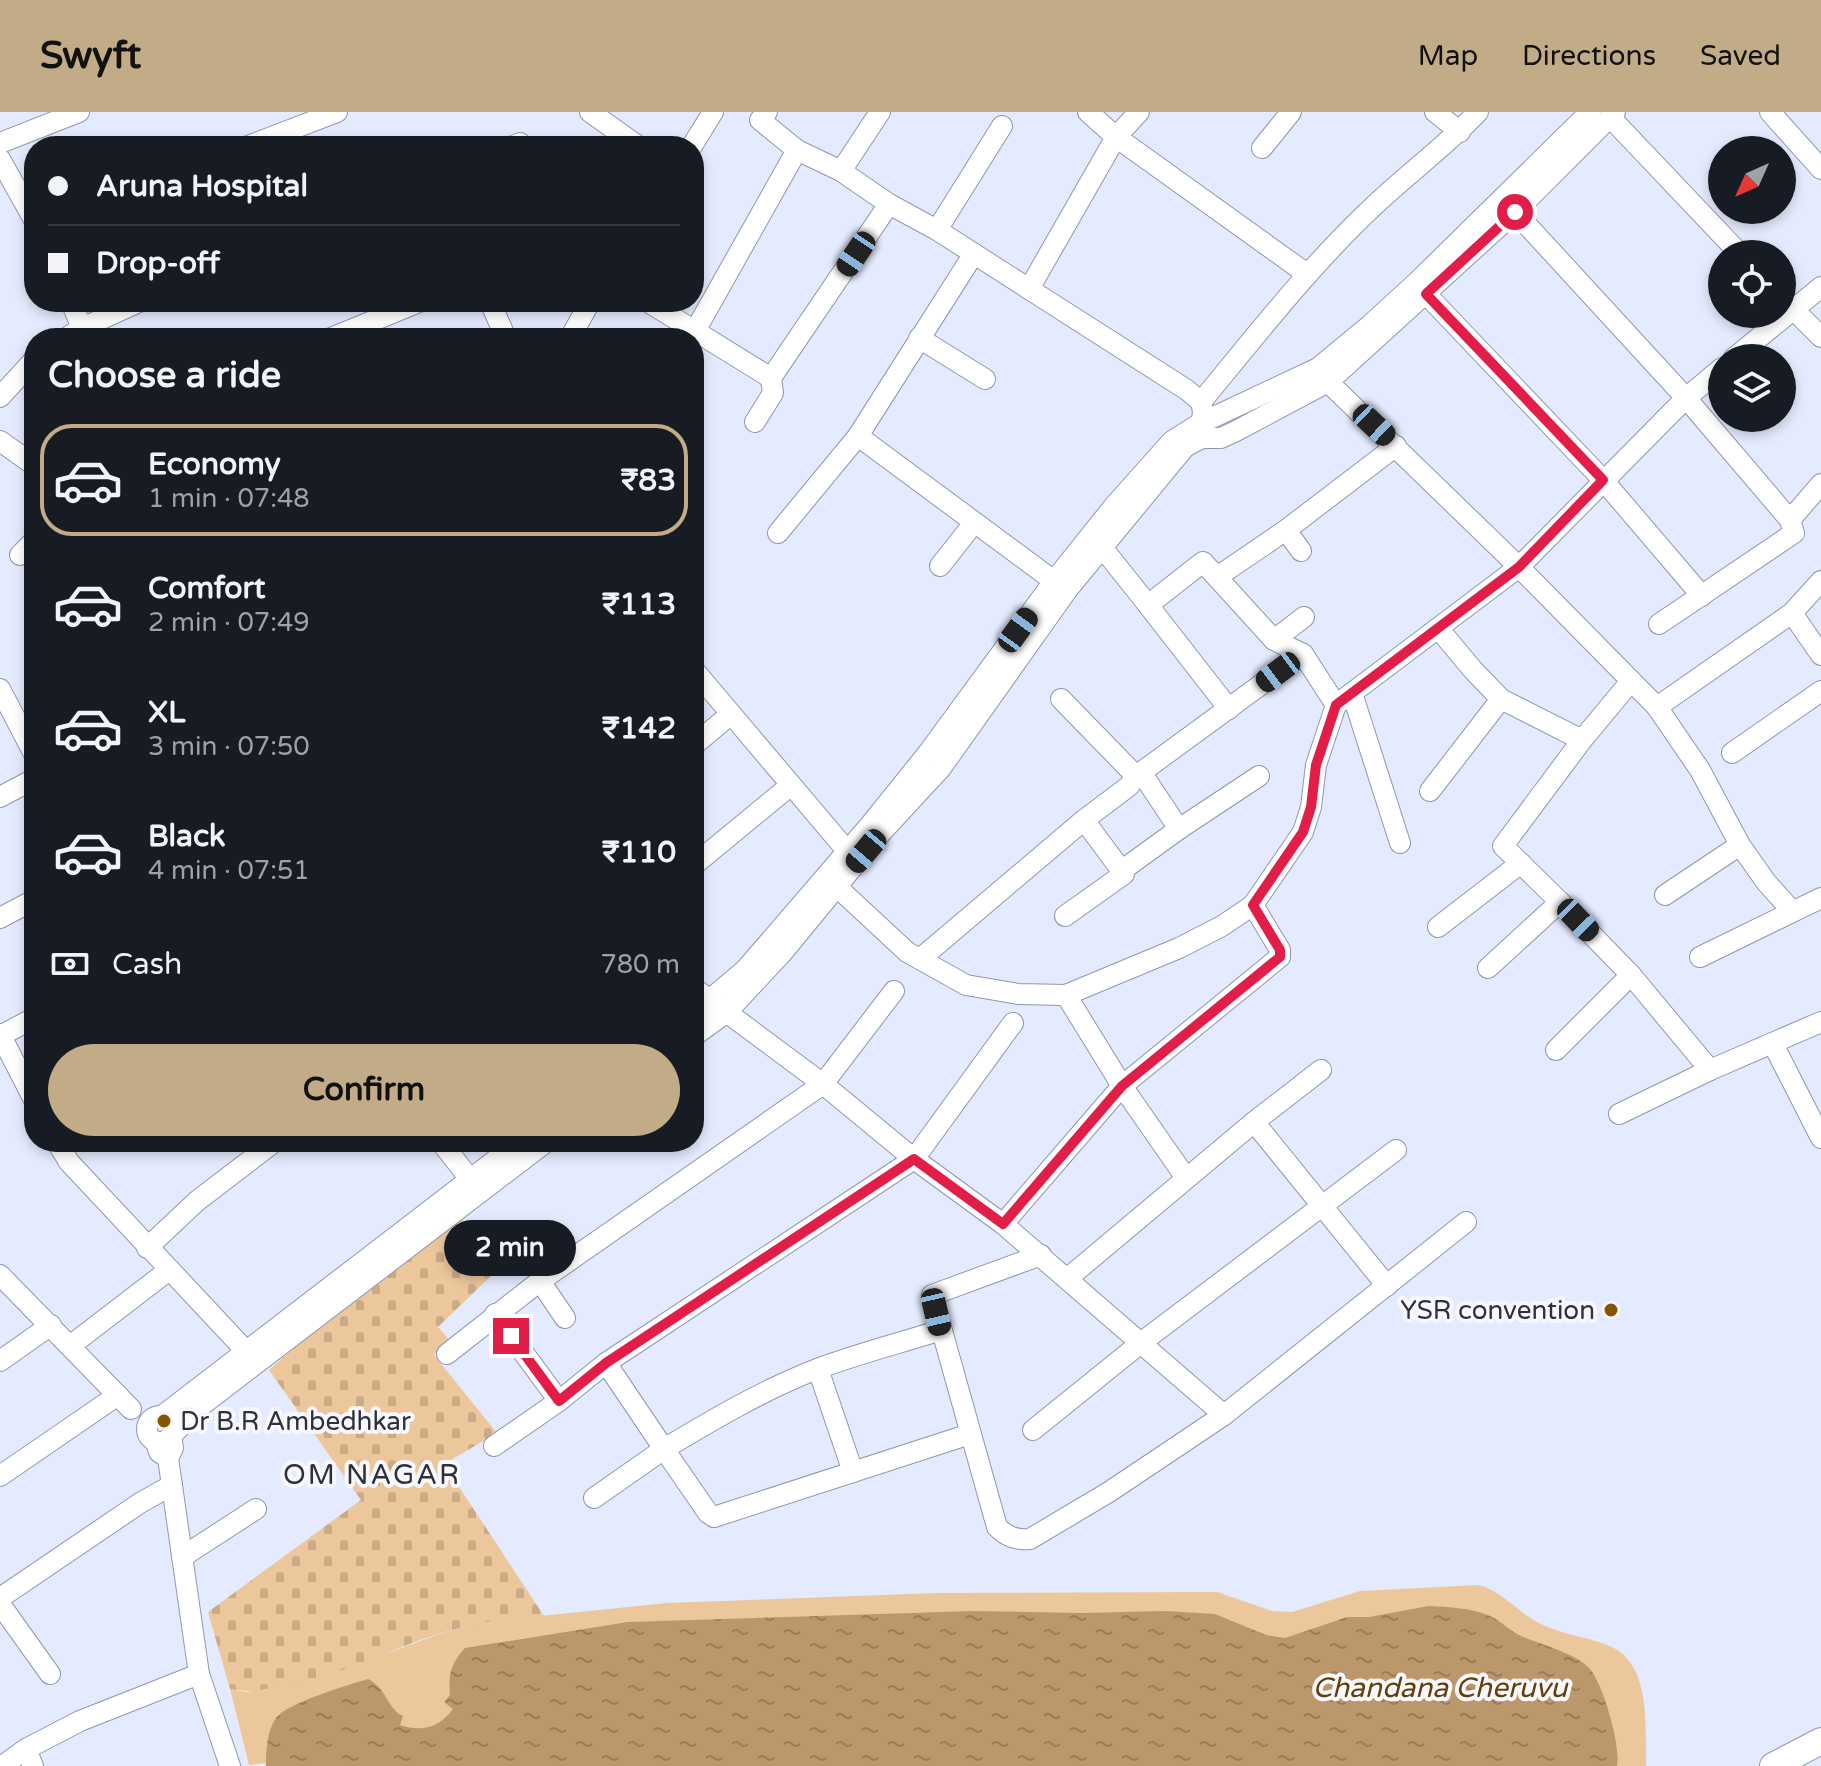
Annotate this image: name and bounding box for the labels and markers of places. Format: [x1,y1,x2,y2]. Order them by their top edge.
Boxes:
place label: YSR convention [1400,1295,1595,1326]
marker: YSR convention [1602,1301,1620,1319]
place label: Dr B.R Ambedhkar [180,1406,411,1437]
marker: Dr B.R Ambedhkar [155,1412,173,1430]

